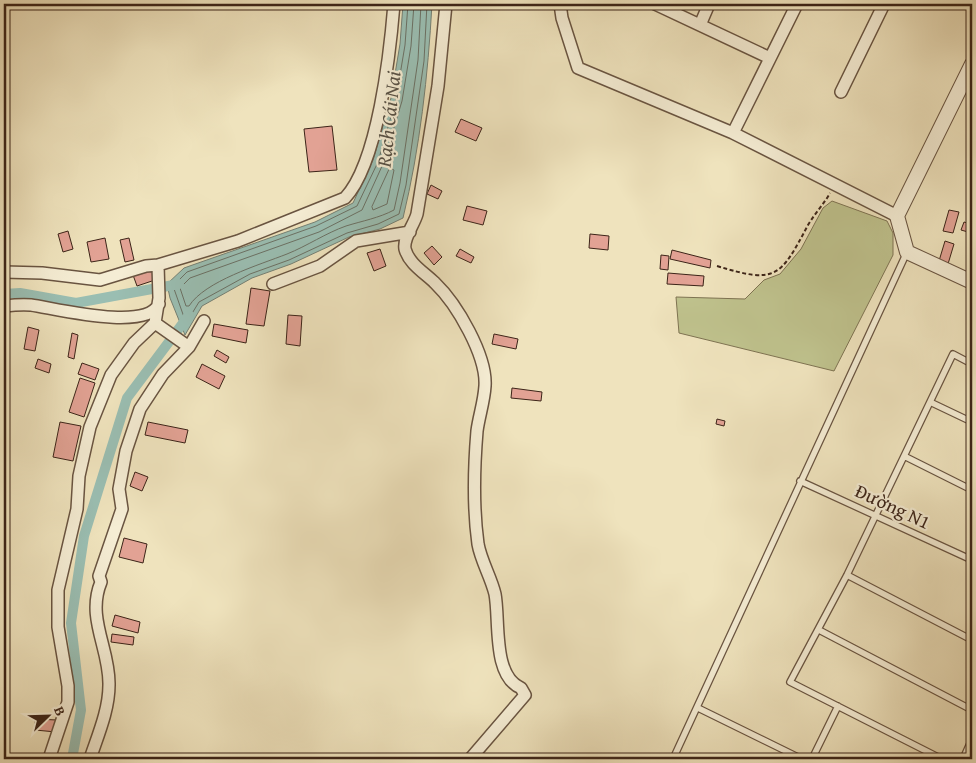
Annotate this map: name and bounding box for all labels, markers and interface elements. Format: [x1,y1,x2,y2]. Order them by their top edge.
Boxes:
water label: Rạch Cái Nai [368,69,407,170]
street label: Đường N1 [851,476,935,536]
north arrow [22,690,72,740]
text: B [49,703,71,719]

